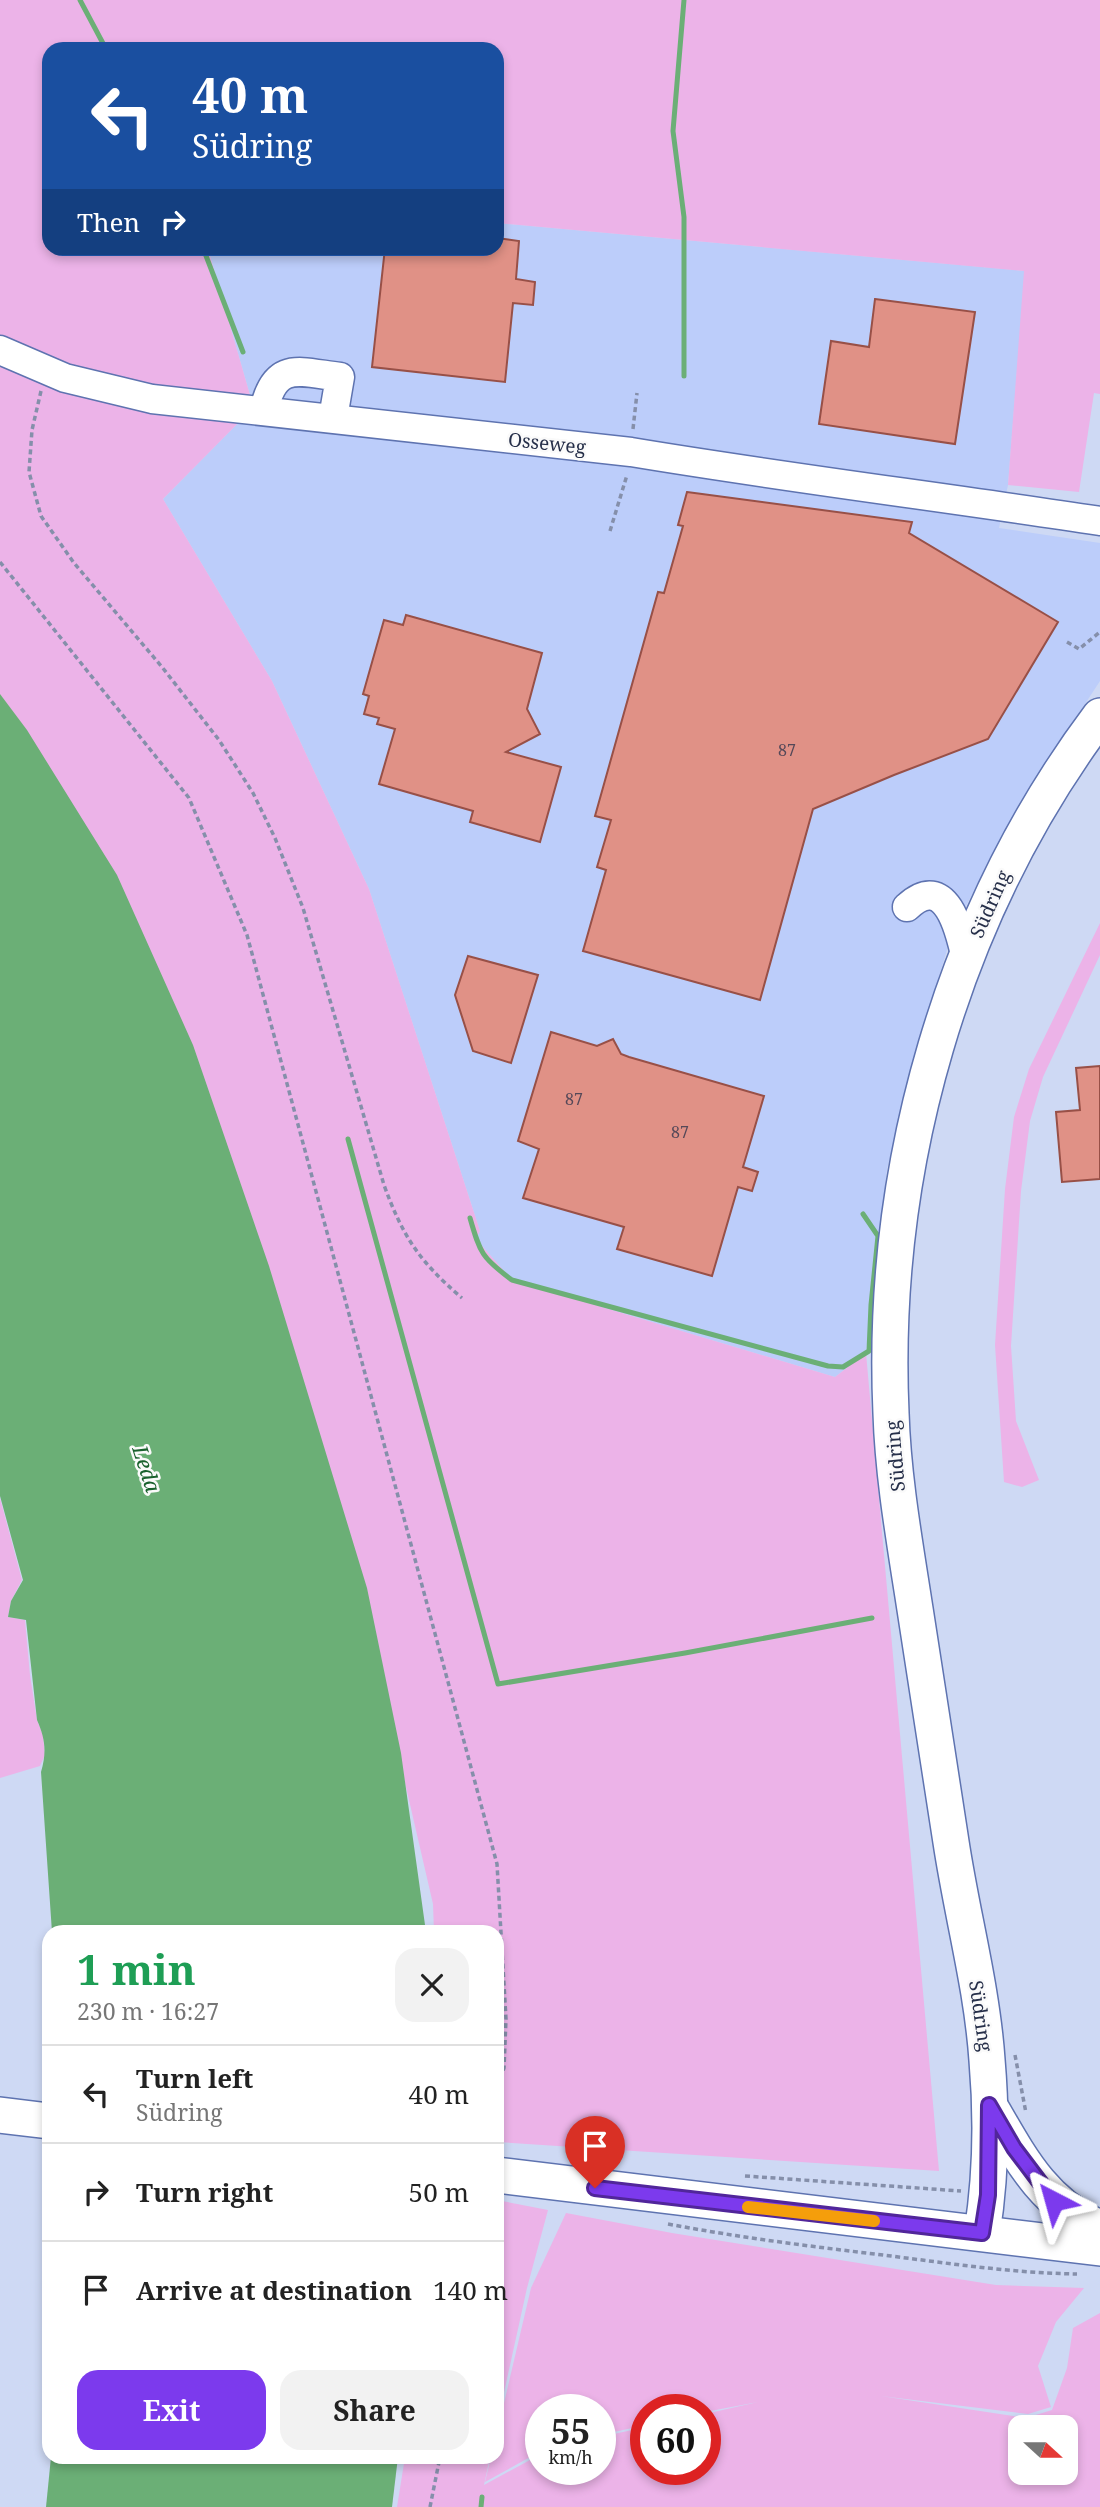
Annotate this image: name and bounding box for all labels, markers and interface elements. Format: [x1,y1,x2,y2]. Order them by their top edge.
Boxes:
text: 40 m [192,61,308,127]
icon: left [77,70,168,161]
text: Südring [192,124,313,167]
icon: right [154,203,192,241]
text: Then [77,204,140,240]
street label: Osseweg [507,426,587,460]
house number: 87 [778,739,796,761]
street label: Südring [964,866,1016,942]
house number: 87 [565,1088,583,1110]
house number: 87 [671,1121,689,1143]
street label: Südring [879,1419,911,1493]
water label: Leda [126,1441,168,1497]
text: 1 min [77,1940,196,1997]
button: close [395,1948,469,2022]
street label: Südring [963,1979,999,2053]
text: 230 m · 16:27 [77,1995,219,2027]
text: Turn left [136,2060,253,2096]
icon: left [77,2075,115,2113]
text: 40 m [409,2076,469,2112]
text: Südring [136,2096,223,2128]
pin [565,2116,625,2188]
icon: arrive [576,2127,614,2165]
position arrow [1017,2164,1091,2238]
icon: right [77,2173,115,2211]
text: Turn right [136,2174,273,2210]
text: 50 m [409,2174,469,2210]
icon: arrive [77,2271,115,2309]
text: Arrive at destination [136,2272,412,2308]
text: 140 m [433,2272,508,2308]
button: Exit [77,2370,266,2450]
button: Share [280,2370,469,2450]
speed limit sign: 60 [630,2394,721,2485]
text: 55 [551,2407,590,2454]
north arrow [1008,2415,1078,2485]
map controls [1008,2415,1078,2485]
text: km/h [548,2445,593,2469]

